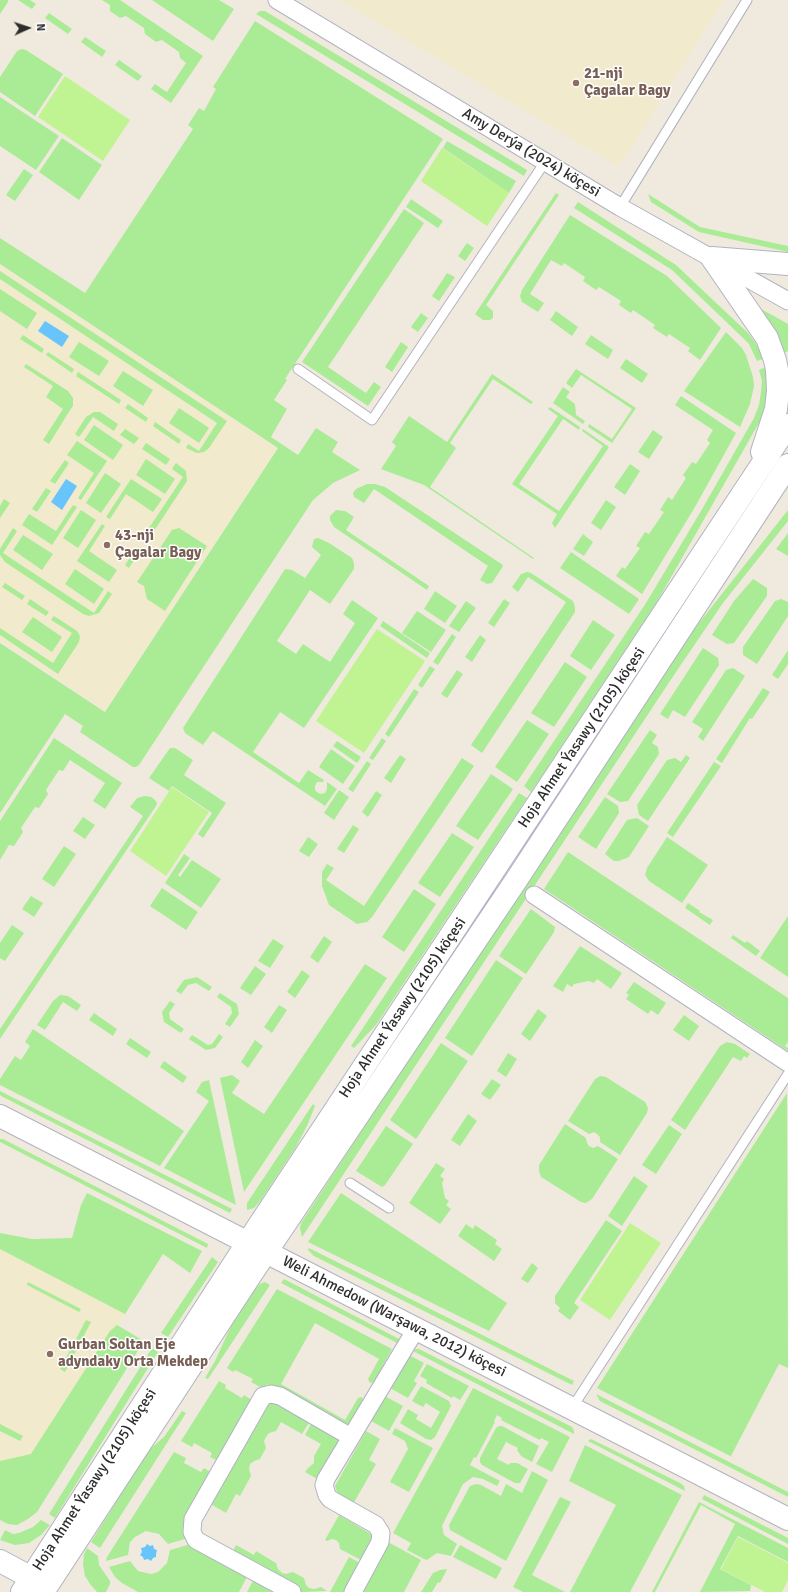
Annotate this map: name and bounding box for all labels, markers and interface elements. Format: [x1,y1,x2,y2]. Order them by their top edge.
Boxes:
north arrow [8,8,48,48]
text: N [34,23,47,32]
place label: 21-nji Çagalar Bagy [584,65,671,100]
marker: 21-nji Çagalar Bagy [571,78,581,88]
street label: Amy Derýa (2024) köçesi [459,105,603,201]
place label: 43-nji Çagalar Bagy [115,527,202,562]
marker: 43-nji Çagalar Bagy [102,540,112,550]
street label: Hoja Ahmet Ýasawy (2105) köçesi [515,644,649,832]
street label: Hoja Ahmet Ýasawy (2105) köçesi [336,914,470,1102]
street label: Weli Ahmedow (Warşawa, 2012) köçesi [279,1253,509,1381]
place label: Gurban Soltan Eje adyndaky Orta Mekdep [58,1336,208,1371]
marker: Gurban Soltan Eje adyndaky Orta Mekdep [45,1349,55,1359]
street label: Hoja Ahmet Ýasawy (2105) köçesi [29,1385,161,1575]

